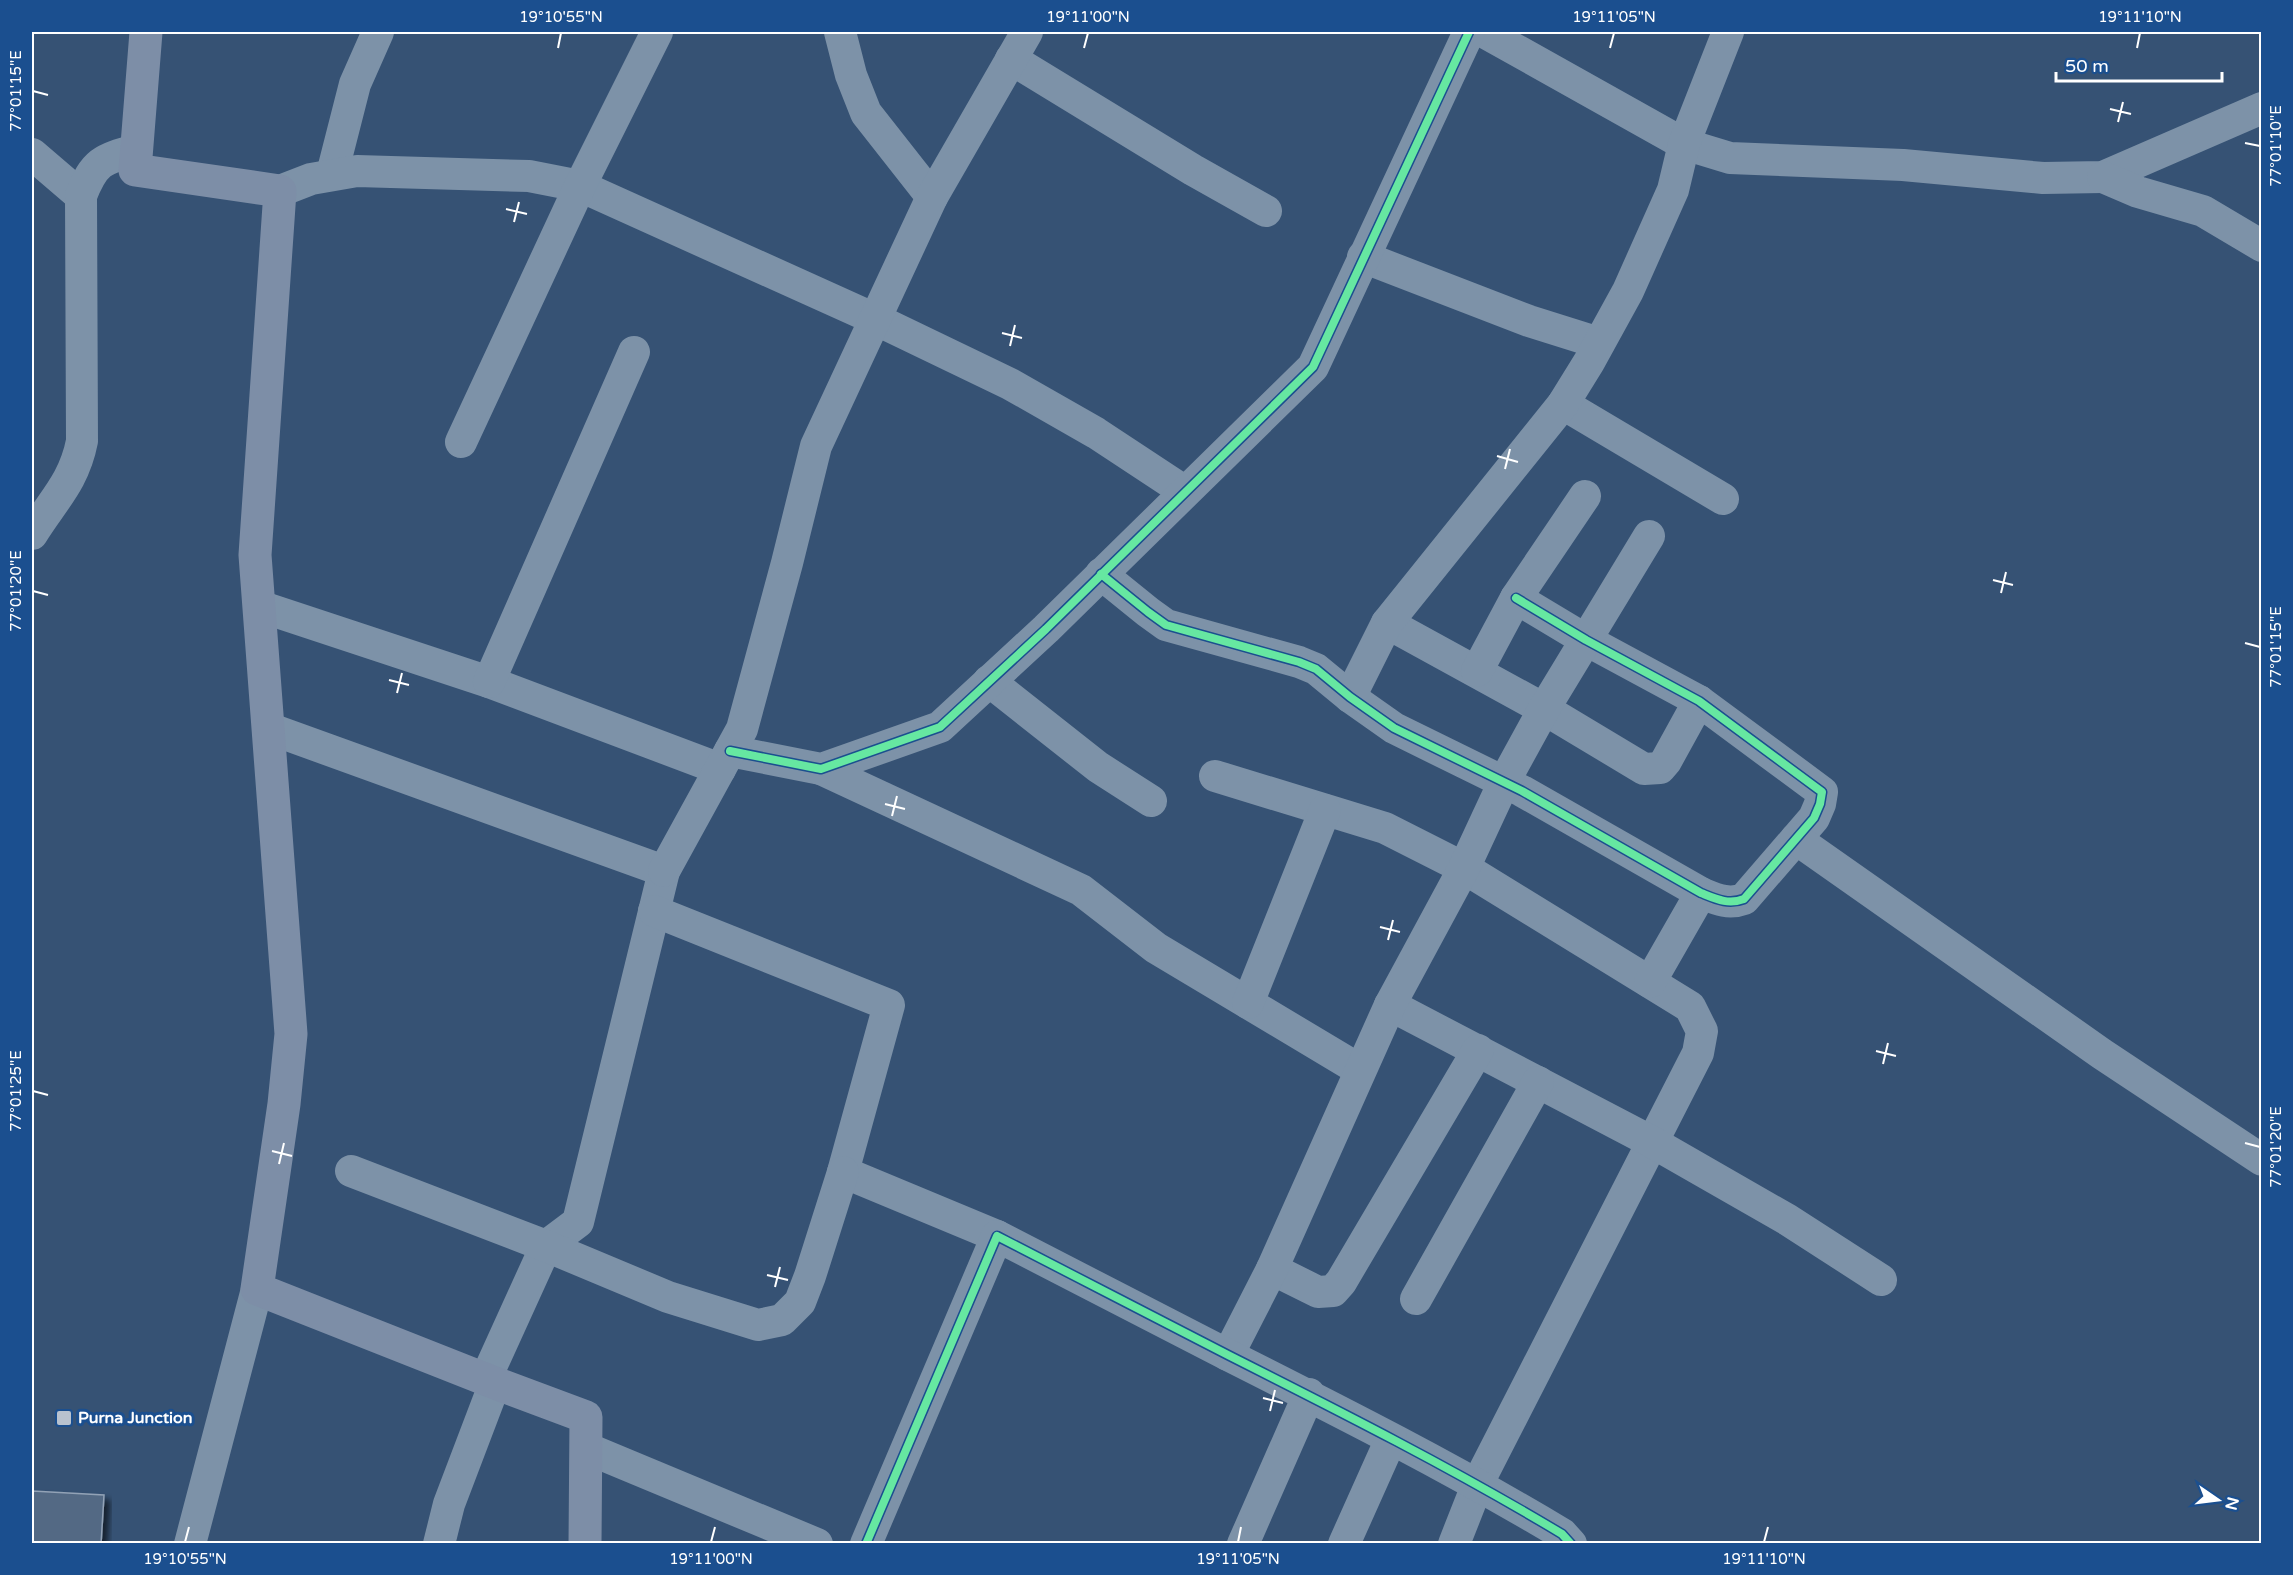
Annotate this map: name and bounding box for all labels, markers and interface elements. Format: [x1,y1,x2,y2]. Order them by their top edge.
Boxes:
text: 19°10'55"N [519,8,603,26]
text: 19°11'00"N [1046,8,1130,26]
text: 19°11'05"N [1572,8,1656,26]
text: 19°11'10"N [2098,8,2182,26]
scale bar [2056,45,2222,83]
text: 77°01'15"E [7,50,25,132]
text: 50 m [2065,55,2109,77]
text: 77°01'10"E [2267,105,2285,187]
text: 77°01'20"E [7,550,25,632]
text: 77°01'15"E [2267,606,2285,688]
text: 77°01'25"E [7,1050,25,1132]
text: 77°01'20"E [2267,1106,2285,1188]
place label: Purna Junction [78,1408,192,1428]
marker: Purna Junction [55,1409,73,1427]
north arrow [2188,1470,2248,1530]
text: N [2220,1495,2243,1512]
text: 19°10'55"N [143,1550,227,1568]
text: 19°11'00"N [669,1550,753,1568]
text: 19°11'05"N [1196,1550,1280,1568]
text: 19°11'10"N [1722,1550,1806,1568]

